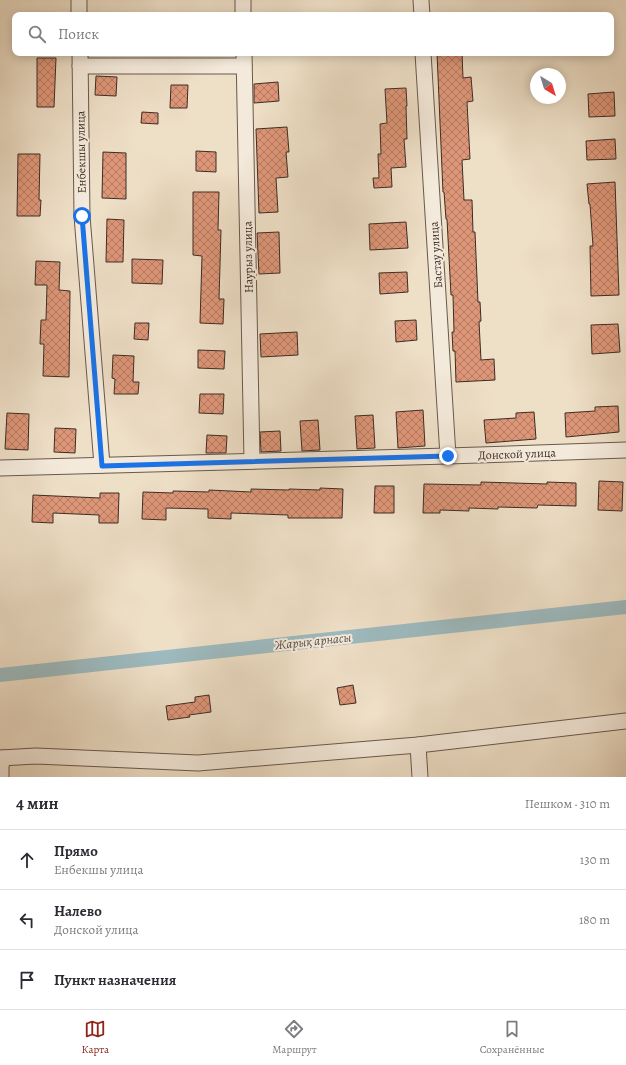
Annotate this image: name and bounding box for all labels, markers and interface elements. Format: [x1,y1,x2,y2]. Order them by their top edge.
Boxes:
search box [12,12,614,56]
icon: search [26,23,48,45]
text: Поиск [58,24,99,44]
north arrow [530,68,566,104]
street label: Енбекшы улица [72,110,90,193]
route start [73,207,91,225]
street label: Наурыз улица [239,220,257,293]
street label: Бастау улица [426,221,446,289]
street label: Донской улица [478,445,557,463]
route end [439,447,457,465]
water label: Жарық арнасы [273,629,352,654]
text: 4 мин [16,792,59,815]
text: Пешком · 310 m [525,795,610,812]
text: Прямо [54,841,98,861]
icon: ahead [16,849,38,871]
text: 130 m [580,851,610,868]
text: Енбекшы улица [54,861,143,878]
text: Налево [54,901,102,921]
icon: left [16,909,38,931]
text: 180 m [579,911,610,928]
text: Донской улица [54,921,139,938]
icon: arrive [16,969,38,991]
text: Пункт назначения [54,970,176,990]
tab: Карта [81,1018,109,1057]
tab: Маршрут [272,1018,317,1057]
tab: Сохранённые [480,1018,545,1057]

